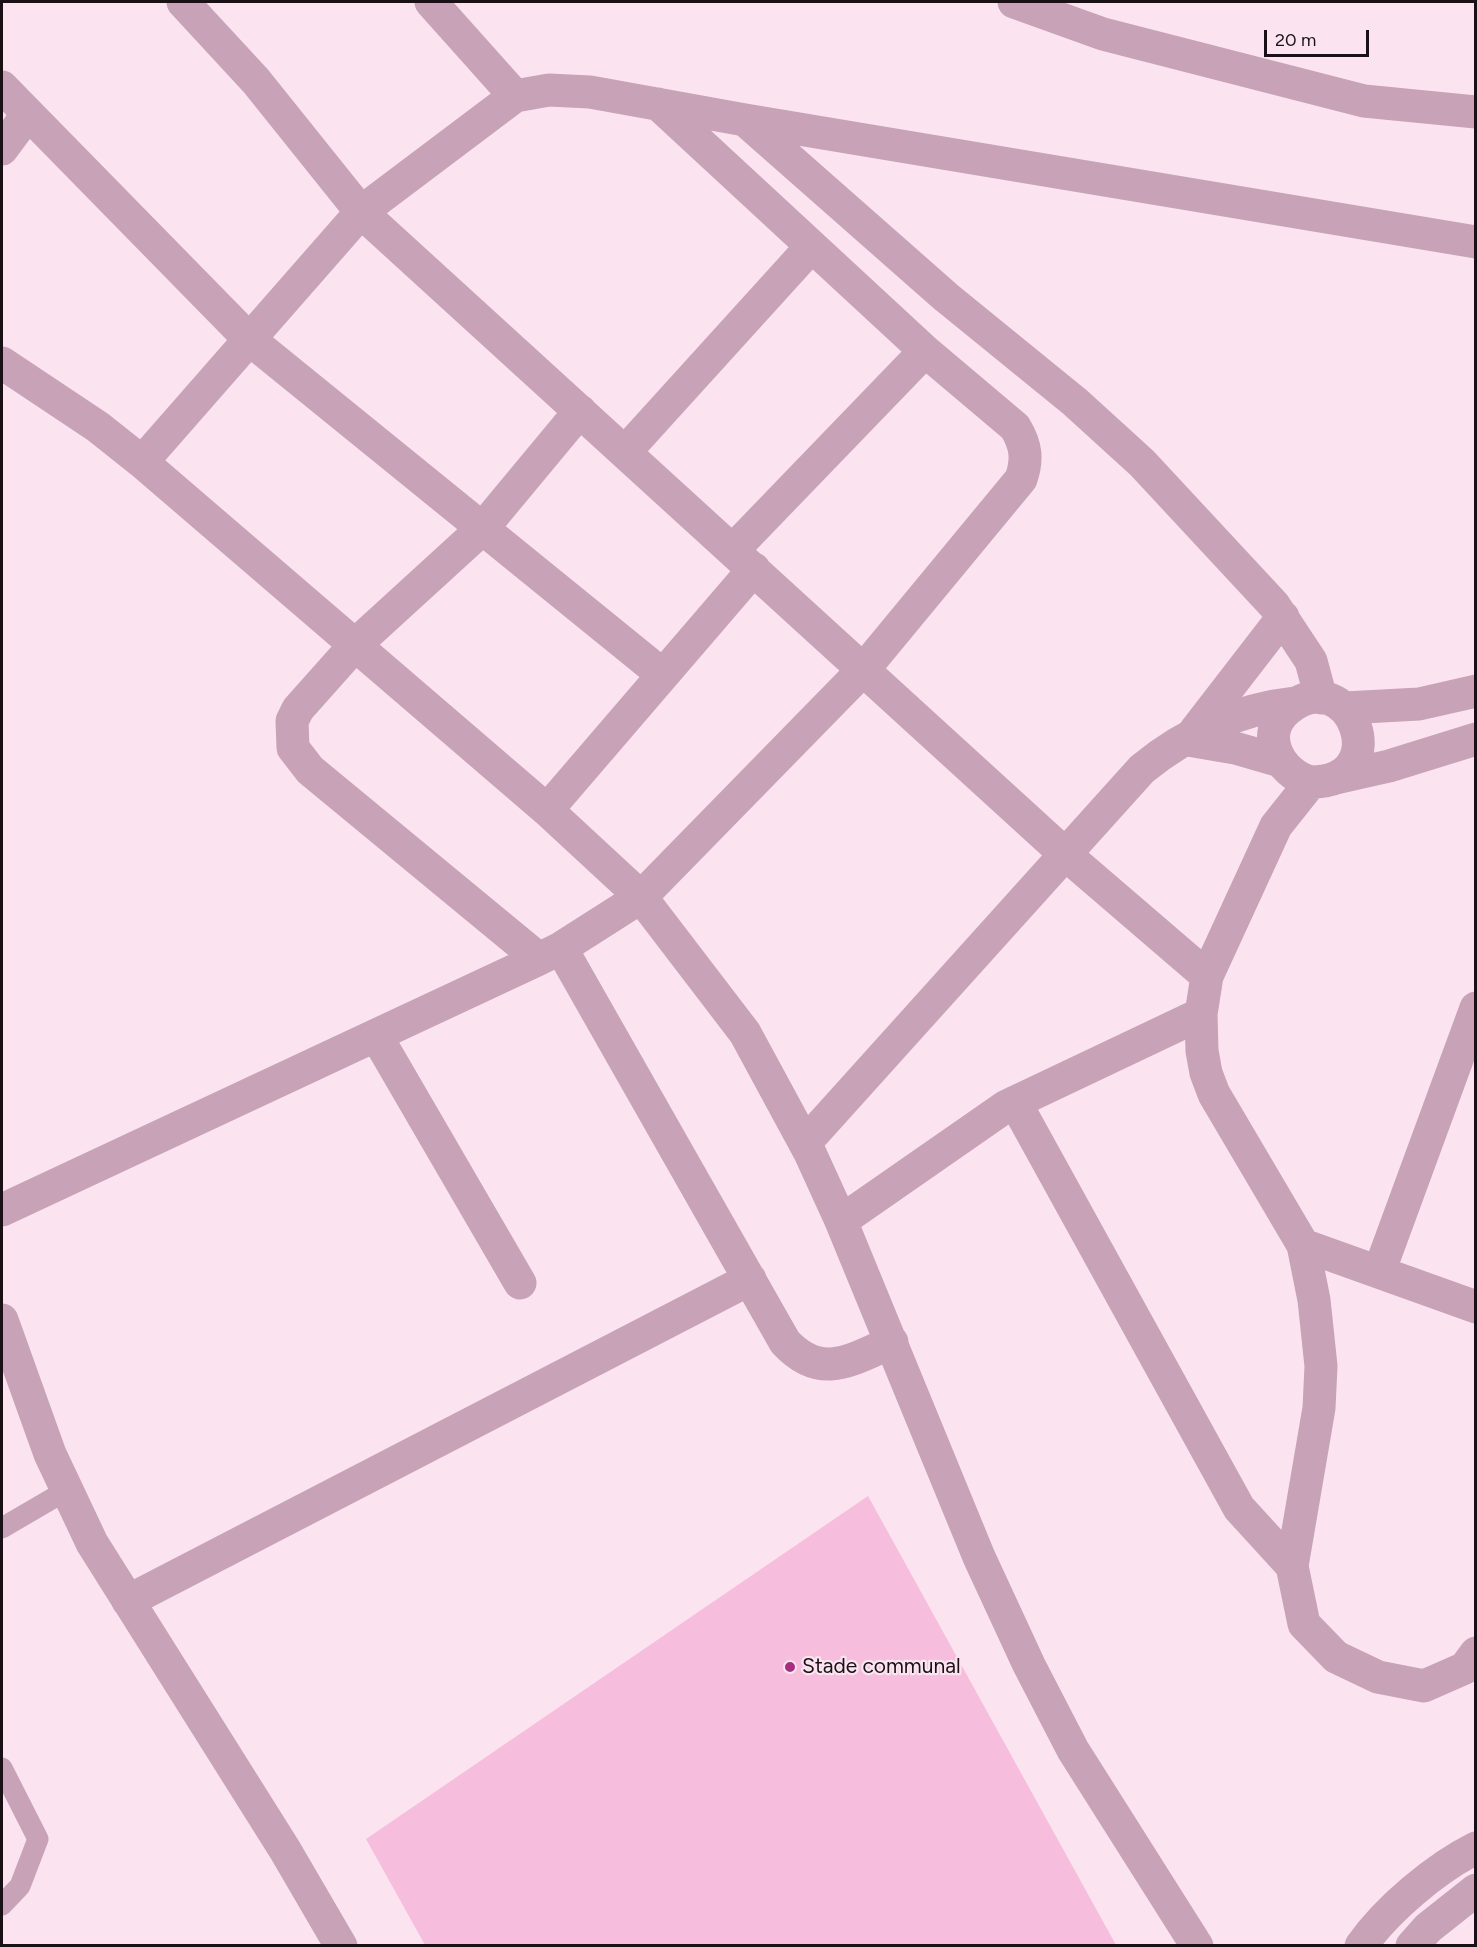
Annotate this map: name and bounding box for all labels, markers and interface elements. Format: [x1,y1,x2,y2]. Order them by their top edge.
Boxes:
scale bar [1267,18,1372,56]
text: 20 m [1275,29,1316,51]
place label: Stade communal [802,1654,960,1680]
marker: Stade communal [783,1660,797,1674]

